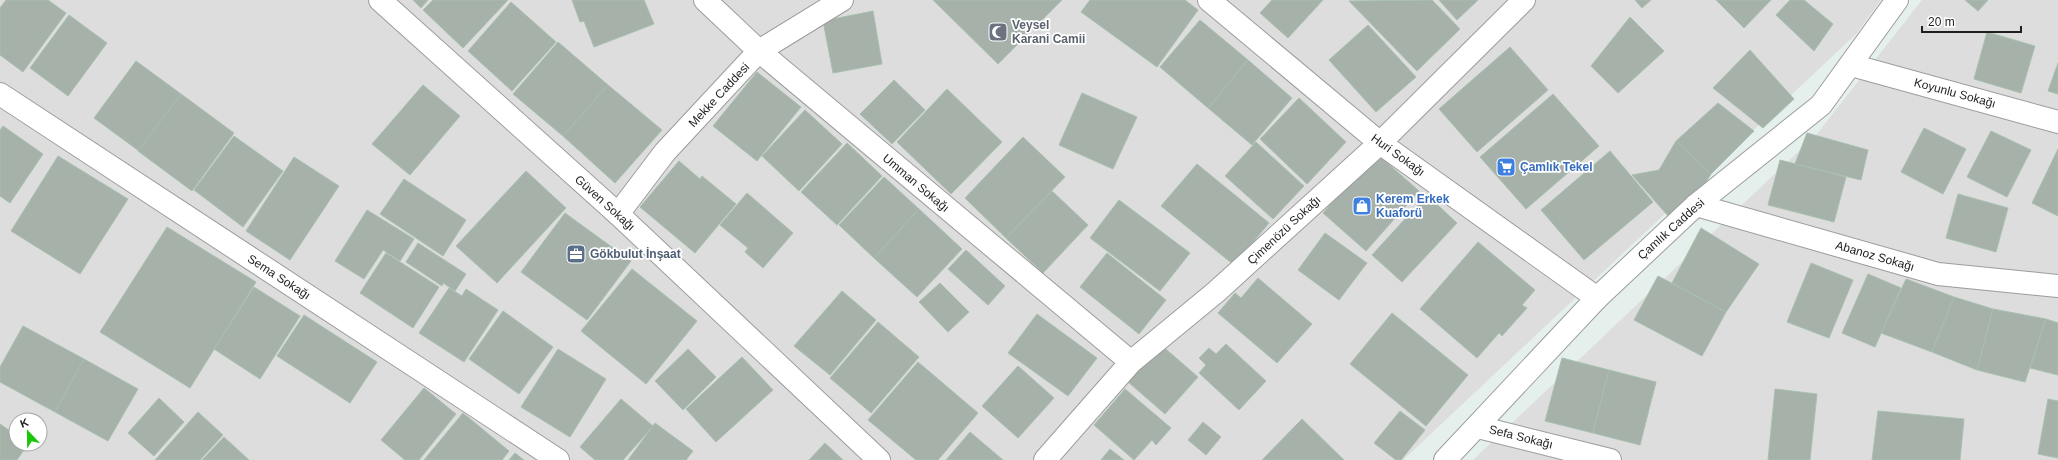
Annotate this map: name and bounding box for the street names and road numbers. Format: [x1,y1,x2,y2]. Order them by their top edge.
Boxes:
street label: Mekke Caddesi [686,60,752,130]
street label: Koyunlu Sokağı [1913,75,1997,111]
street label: Huri Sokağı [1369,131,1427,179]
street label: Umman Sokağı [880,151,952,215]
street label: Güven Sokağı [572,172,638,234]
street label: Çimenözü Sokağı [1245,193,1323,267]
street label: Çamlık Caddesi [1635,195,1707,263]
street label: Abanoz Sokağı [1834,238,1916,274]
street label: Sema Sokağı [245,252,313,302]
street label: Sefa Sokağı [1488,422,1554,452]

